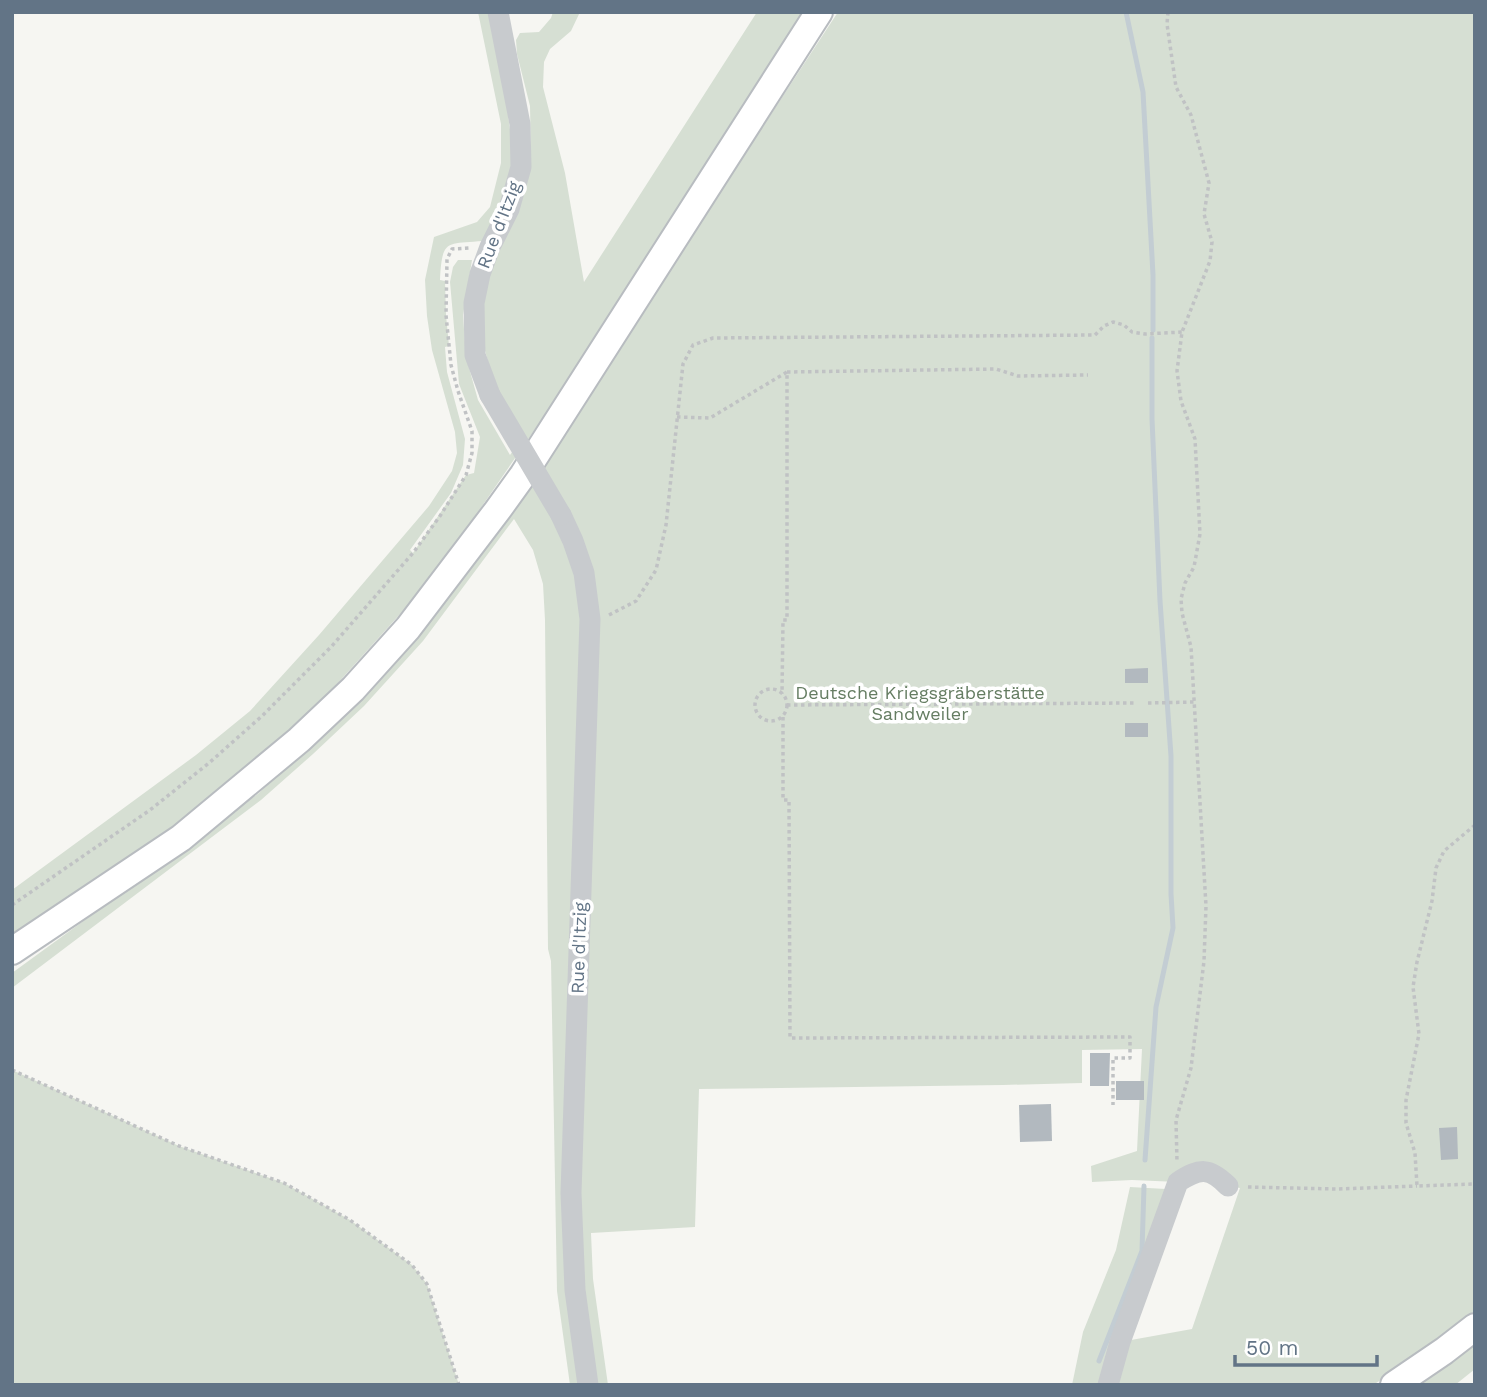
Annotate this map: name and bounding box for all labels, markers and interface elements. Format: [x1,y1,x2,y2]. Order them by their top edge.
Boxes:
street label: Rue d'Itzig [472,178,525,271]
park label: Deutsche Kriegsgräberstätte Sandweiler [795,682,1045,724]
street label: Rue d'Itzig [566,901,591,994]
scale bar [1235,1324,1377,1368]
text: 50 m [1246,1335,1298,1360]

